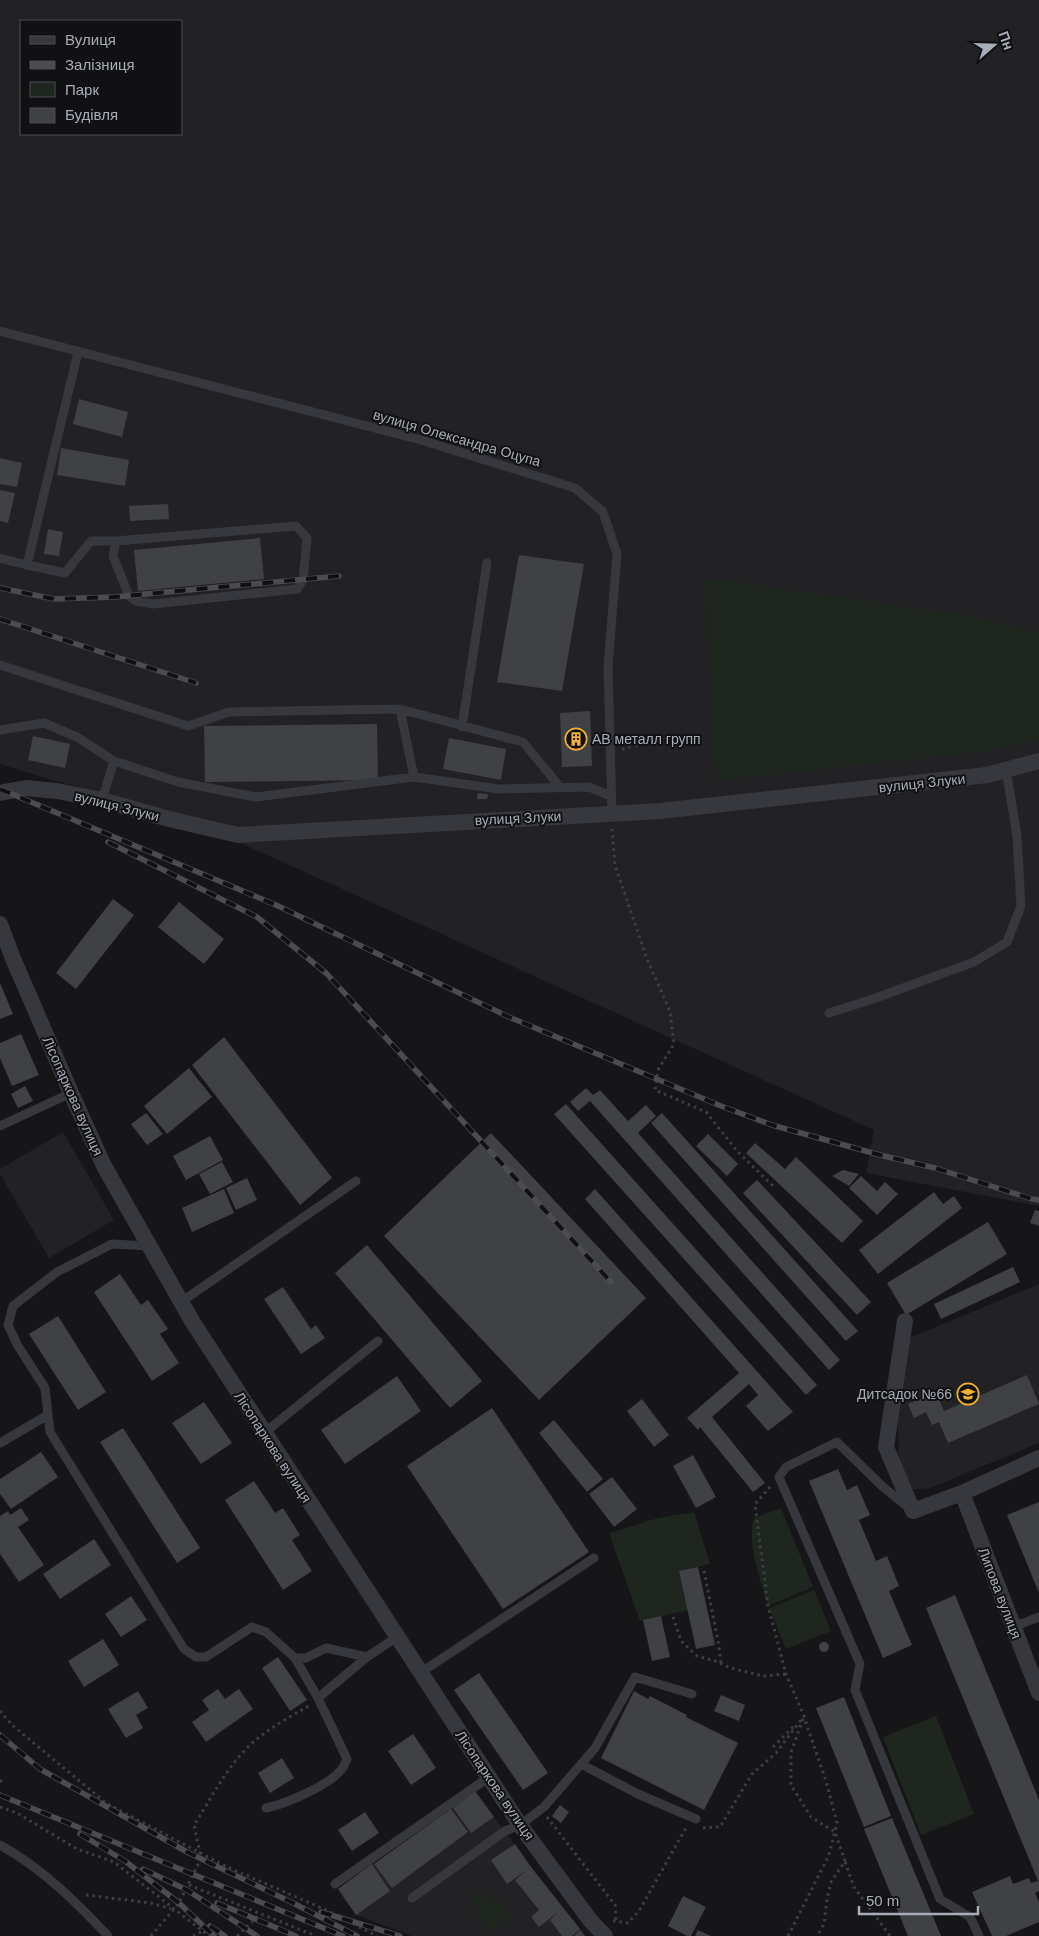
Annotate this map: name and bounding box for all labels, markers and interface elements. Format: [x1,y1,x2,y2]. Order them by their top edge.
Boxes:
legend [20,20,182,135]
north arrow [969,20,1019,70]
text: Пн [996,29,1017,52]
text: Вулиця [65,31,116,48]
text: Залізниця [65,56,135,73]
text: Парк [65,81,99,98]
text: Будівля [65,106,118,123]
street label: вулиця Олександра Оцупа [371,406,543,470]
building icon: АВ металл групп [564,727,588,751]
place label: АВ металл групп [592,731,701,747]
street label: вулиця Злуки [878,771,966,795]
street label: вулиця Злуки [73,788,161,824]
street label: вулиця Злуки [474,808,562,828]
street label: Лісопаркова вулиця [39,1034,107,1158]
school or university icon: Дитсадок №66 [956,1382,980,1406]
place label: Дитсадок №66 [857,1386,952,1402]
street label: Лісопаркова вулиця [231,1389,315,1505]
street label: Липова вулиця [975,1545,1025,1641]
street label: Лісопаркова вулиця [452,1727,538,1843]
scale bar [859,1884,978,1916]
text: 50 m [866,1892,899,1909]

